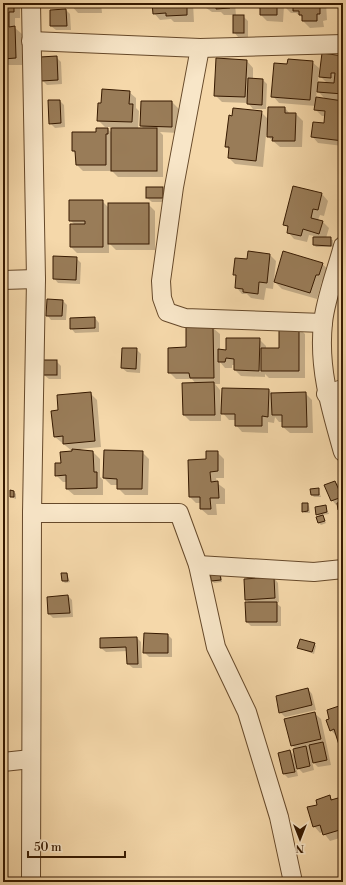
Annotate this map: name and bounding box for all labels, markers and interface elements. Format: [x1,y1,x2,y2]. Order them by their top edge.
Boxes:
north arrow [280,819,320,859]
scale bar [28,833,125,859]
text: 50 m [34,840,62,855]
text: N [295,841,304,855]

